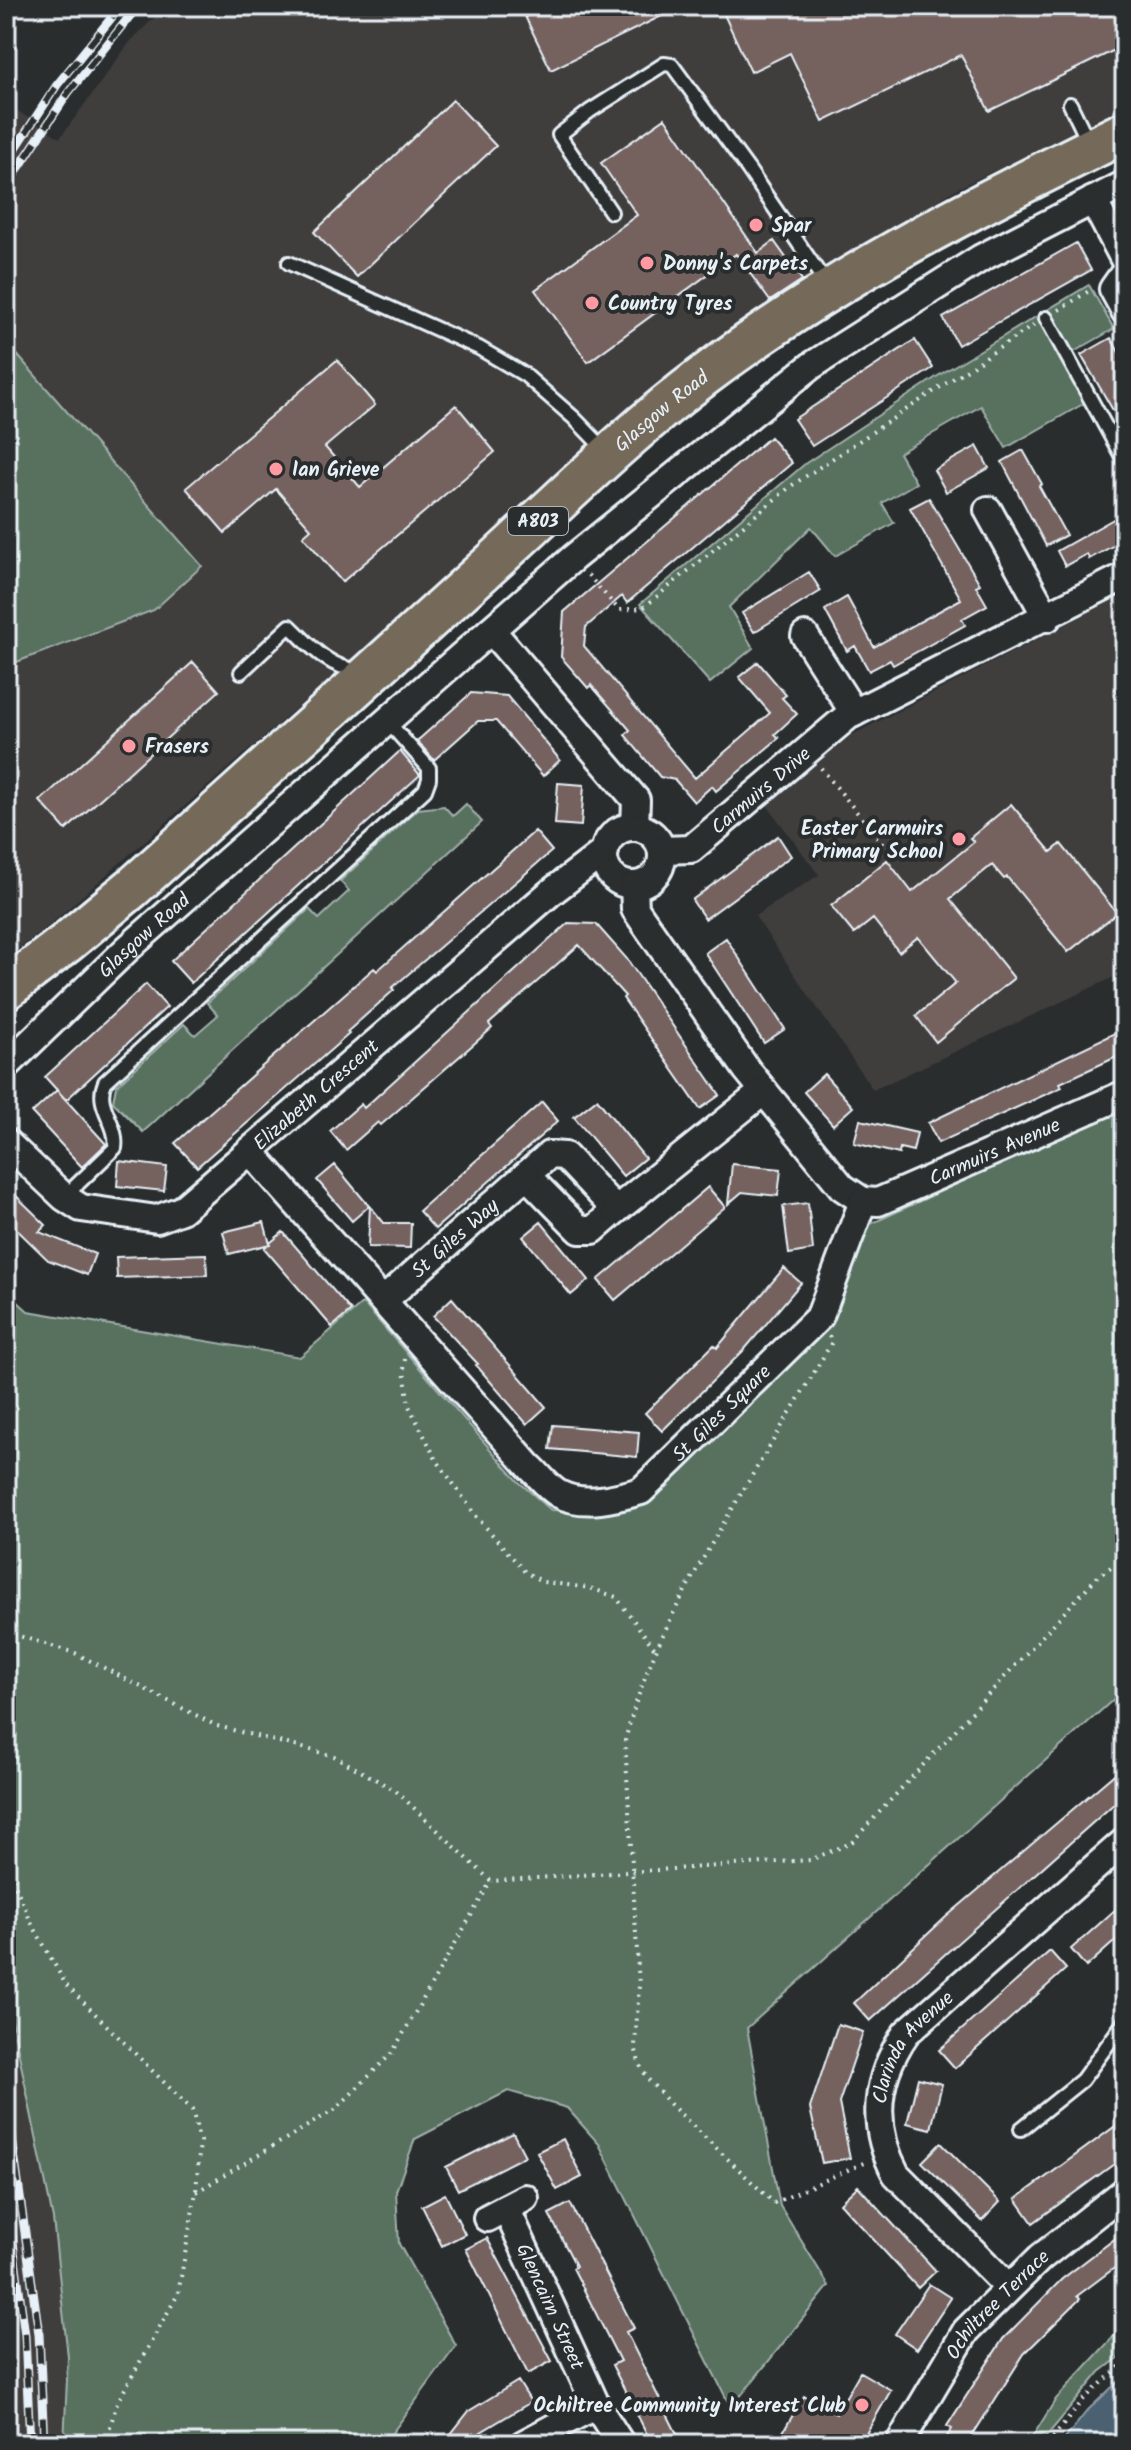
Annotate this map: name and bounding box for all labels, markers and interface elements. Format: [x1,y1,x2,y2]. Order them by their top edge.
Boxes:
place label: Spar [772,211,812,243]
marker: Spar [747,216,765,234]
place label: Donny's Carpets [663,249,809,281]
marker: Donny's Carpets [638,254,656,272]
place label: Country Tyres [608,289,733,321]
marker: Country Tyres [583,294,601,312]
street label: Glasgow Road [608,363,717,461]
place label: Ian Grieve [292,455,380,487]
marker: Ian Grieve [267,460,285,478]
road number: A803 [508,507,568,535]
place label: Frasers [145,732,210,764]
marker: Frasers [120,737,138,755]
street label: Carmuirs Drive [704,740,819,844]
place label: Easter Carmuirs Primary School [801,814,944,869]
marker: Easter Carmuirs Primary School [950,830,968,848]
street label: Glasgow Road [91,886,199,987]
street label: Elizabeth Crescent [246,1032,387,1160]
street label: Carmuirs Avenue [924,1110,1066,1196]
street label: St Giles Way [405,1191,508,1287]
street label: St Giles Square [665,1358,780,1471]
street label: Clarinda Avenue [866,1984,962,2105]
street label: Glencairn Street [506,2239,592,2376]
street label: Ochiltree Terrace [938,2242,1057,2366]
place label: Ochiltree Community Interest Club [533,2391,846,2423]
marker: Ochiltree Community Interest Club [853,2396,871,2414]

